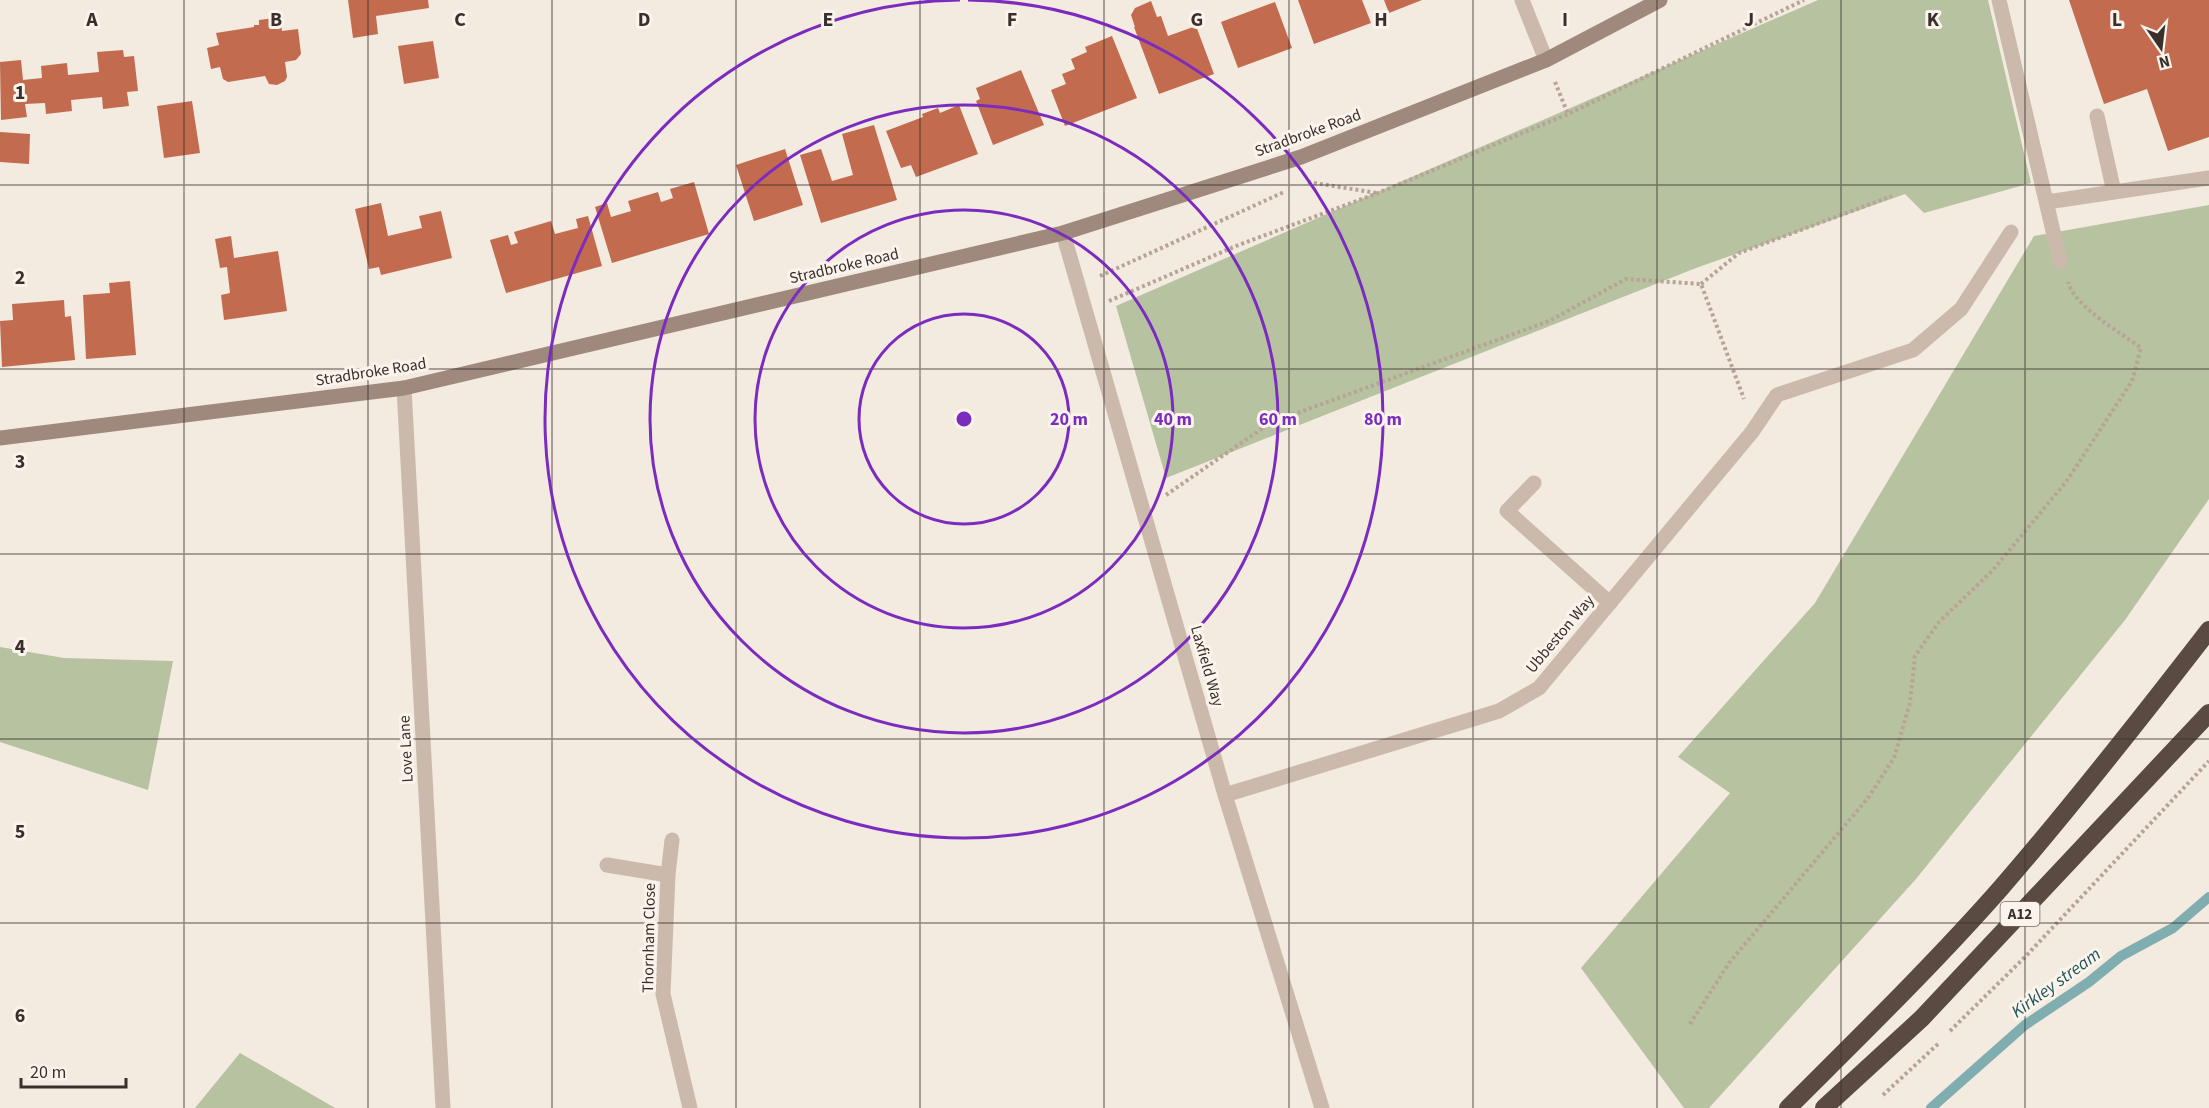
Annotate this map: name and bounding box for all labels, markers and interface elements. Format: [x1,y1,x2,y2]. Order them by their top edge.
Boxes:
text: A [85,6,98,34]
text: B [270,6,282,34]
text: C [454,6,466,34]
text: D [638,6,650,34]
text: E [823,6,833,34]
text: F [1007,6,1017,34]
text: G [1191,6,1203,34]
text: H [1374,6,1388,34]
text: I [1562,6,1568,34]
text: J [1744,6,1754,34]
text: K [1927,6,1940,34]
text: L [2112,6,2122,34]
north arrow [2131,18,2191,78]
text: N [2157,50,2172,74]
text: 1 [15,79,25,107]
street label: Stradbroke Road [1252,104,1364,162]
street label: Stradbroke Road [787,243,901,289]
text: 2 [15,264,25,292]
street label: Stradbroke Road [314,352,428,392]
text: 20 m [1050,407,1088,432]
text: 40 m [1154,407,1192,432]
text: 60 m [1259,407,1297,432]
text: 80 m [1364,407,1402,432]
centre of rings [954,409,974,429]
text: 3 [15,448,25,476]
street label: Ubbeston Way [1521,590,1600,678]
street label: Laxfield Way [1185,623,1229,710]
text: 4 [15,633,26,661]
street label: Love Lane [393,715,419,783]
text: 5 [15,818,25,846]
street label: Thornham Close [637,883,661,993]
road number: A12 [2000,902,2040,926]
water label: Kirkley stream [2006,942,2106,1024]
text: 6 [15,1002,25,1030]
scale bar [21,1051,126,1089]
text: 20 m [30,1060,66,1085]

